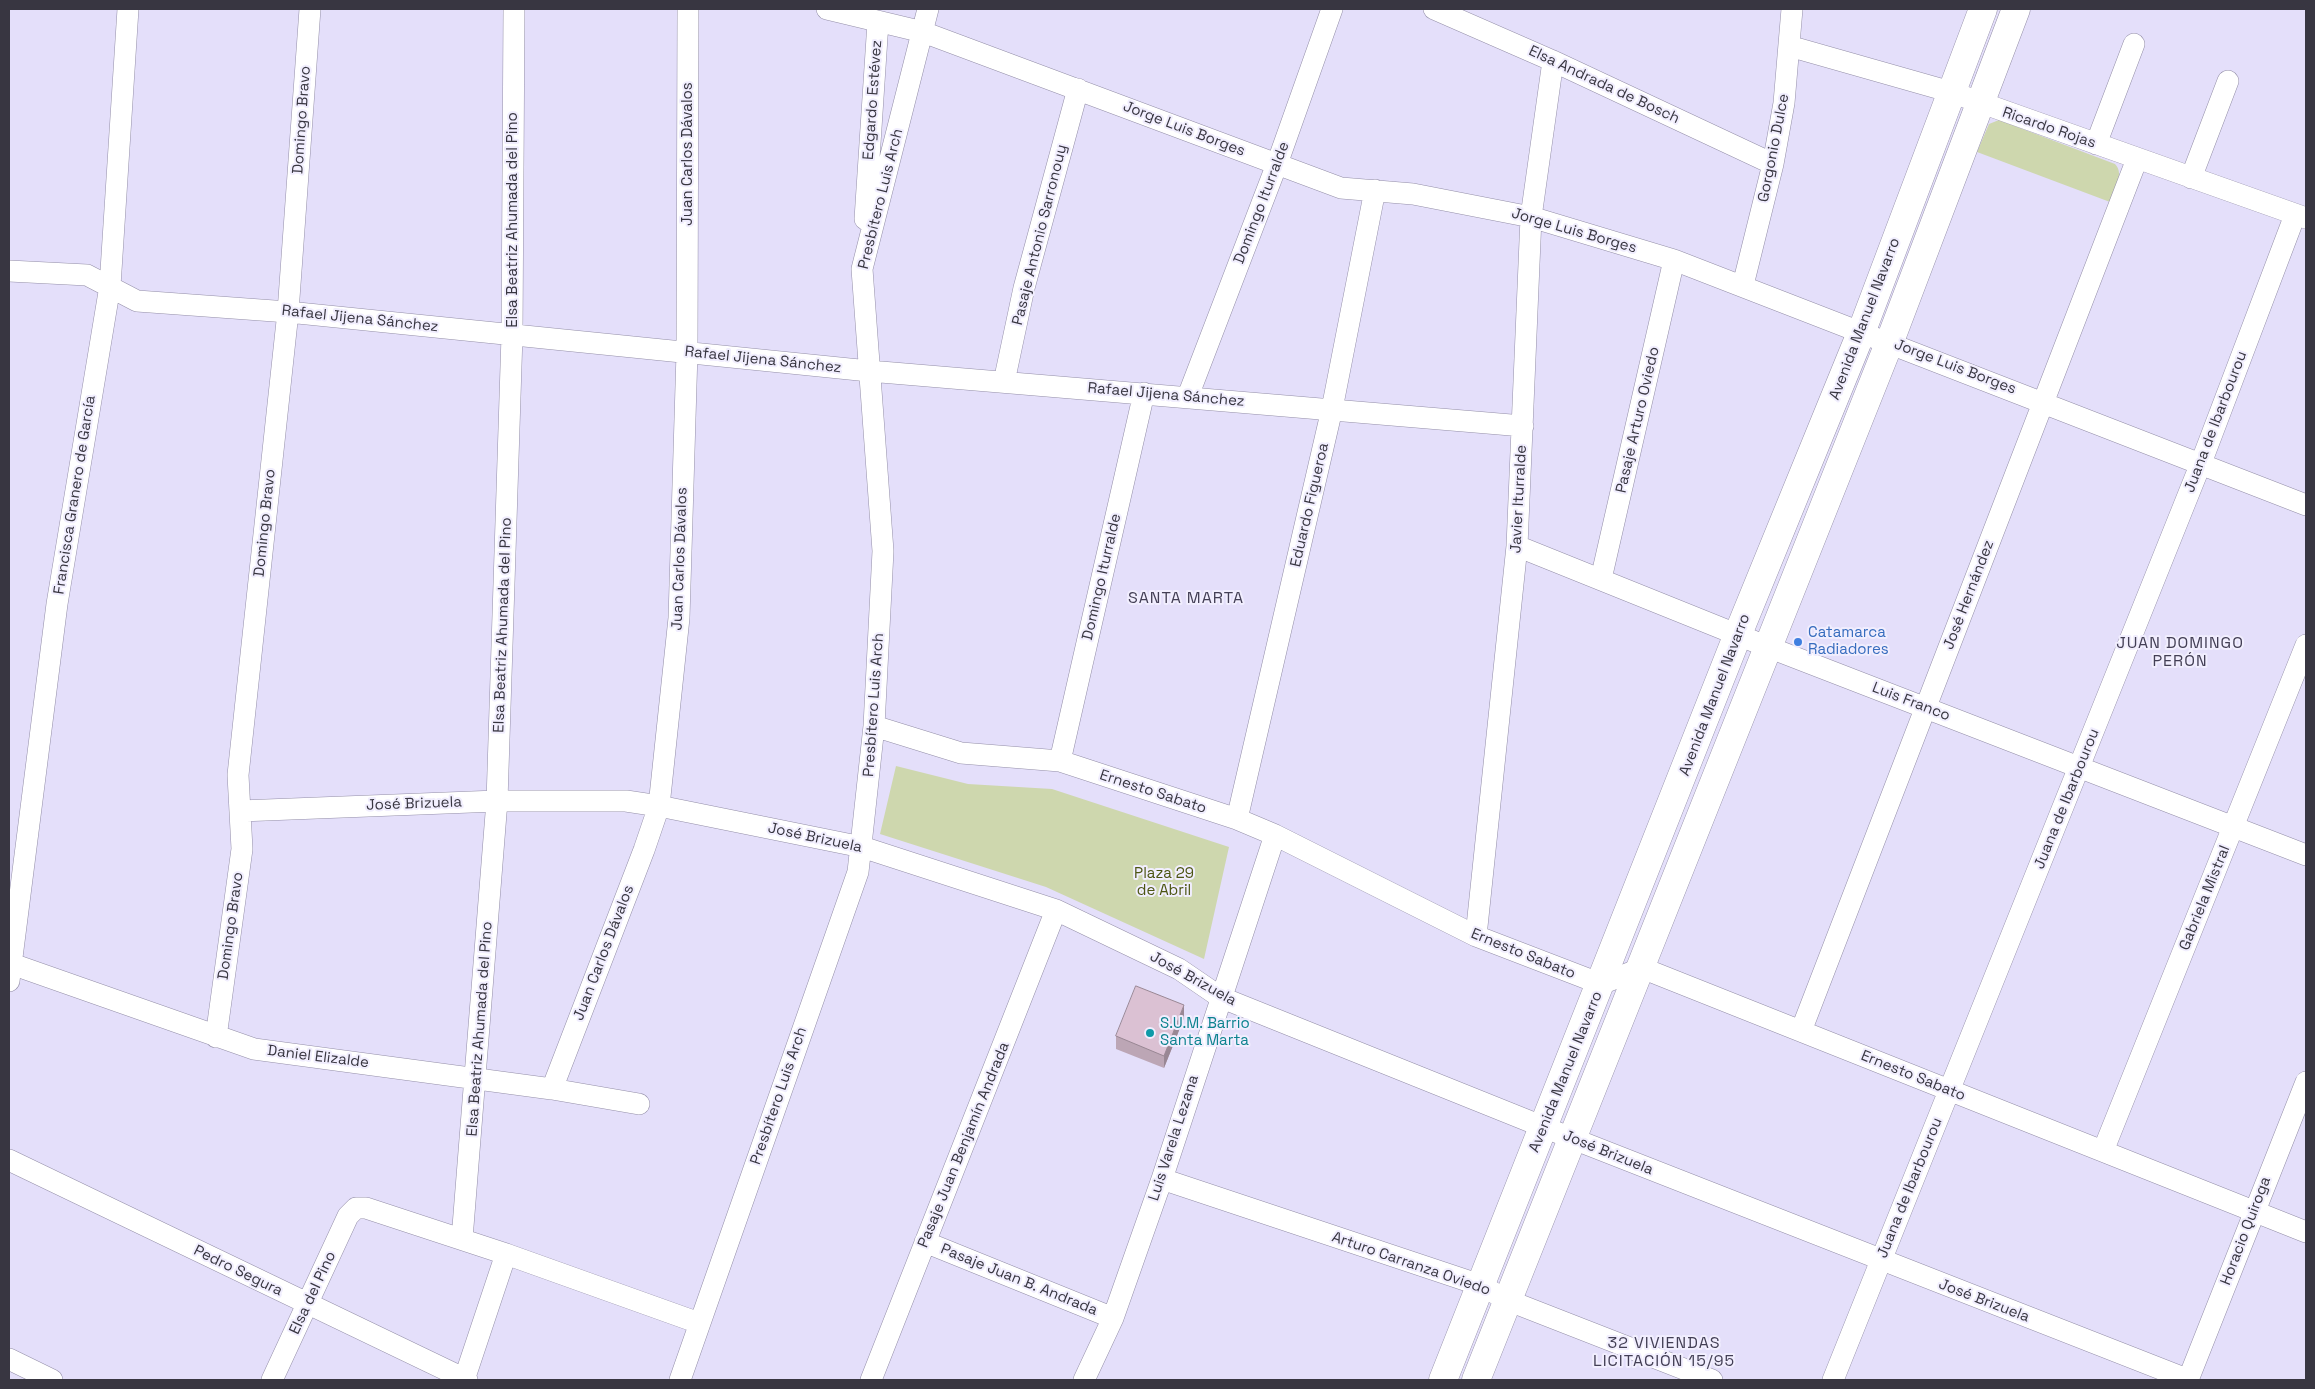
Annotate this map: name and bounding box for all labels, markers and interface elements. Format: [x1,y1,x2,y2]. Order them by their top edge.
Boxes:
street label: Edgardo Estévez [860,39,886,161]
street label: Elsa Andrada de Bosch [1526,42,1682,128]
street label: Domingo Bravo [289,65,315,175]
street label: Juan Carlos Dávalos [679,82,697,226]
street label: Gorgonio Dulce [1755,92,1793,204]
street label: Jorge Luis Borges [1120,97,1248,161]
street label: Ricardo Rojas [2000,104,2098,152]
street label: Elsa Beatriz Ahumada del Pino [504,112,522,328]
street label: Presbítero Luis Arch [855,127,907,271]
street label: Domingo Iturralde [1230,139,1294,267]
street label: Pasaje Antonio Sarronouy [1009,143,1071,327]
street label: Jorge Luis Borges [1509,205,1639,257]
street label: Avenida Manuel Navarro [1826,235,1904,403]
street label: Rafael Jijena Sánchez [281,302,439,336]
street label: Jorge Luis Borges [1891,335,2019,399]
street label: Rafael Jijena Sánchez [684,343,842,377]
street label: Pasaje Arturo Oviedo [1612,345,1664,495]
street label: Juana de Ibarbourou [2181,349,2251,495]
street label: Rafael Jijena Sánchez [1087,379,1245,411]
street label: Francisca Granero de García [50,394,100,596]
street label: Eduardo Figueroa [1287,441,1333,569]
street label: Javier Iturralde [1507,444,1531,554]
street label: Domingo Bravo [250,468,280,578]
street label: Juan Carlos Dávalos [669,487,691,631]
street label: Domingo Iturralde [1079,512,1125,642]
street label: Elsa Beatriz Ahumada del Pino [490,517,516,733]
street label: José Hernández [1940,538,1998,652]
district label: SANTA MARTA [1127,589,1245,609]
street label: Avenida Manuel Navarro [1676,611,1754,779]
place label: Catamarca Radiadores [1808,624,1889,659]
street label: Presbítero Luis Arch [860,632,888,778]
district label: JUAN DOMINGO PERÓN [2115,634,2245,672]
marker: Catamarca Radiadores [1792,636,1804,648]
street label: Luis Franco [1869,679,1953,725]
street label: Juana de Ibarbourou [2031,726,2103,872]
street label: Ernesto Sabato [1097,766,1209,818]
street label: José Brizuela [366,793,462,815]
street label: José Brizuela [766,819,864,857]
street label: Gabriela Mistral [2176,843,2234,953]
park label: Plaza 29 de Abril [1134,865,1194,900]
street label: Domingo Bravo [215,871,247,981]
street label: Juan Carlos Dávalos [570,883,638,1023]
street label: Elsa Beatriz Ahumada del Pino [463,921,497,1137]
street label: Ernesto Sabato [1468,925,1578,983]
street label: José Brizuela [1147,948,1239,1010]
street label: Avenida Manuel Navarro [1525,989,1607,1155]
place label: S.U.M. Barrio Santa Marta [1160,1015,1250,1050]
street label: Presbítero Luis Arch [747,1025,811,1167]
marker: S.U.M. Barrio Santa Marta [1144,1027,1156,1039]
street label: Pasaje Juan Benjamín Andrada [914,1040,1014,1250]
street label: Daniel Elizalde [266,1042,370,1072]
street label: Ernesto Sabato [1858,1047,1968,1105]
street label: Luis Varela Lezana [1145,1073,1203,1203]
street label: Juana de Ibarbourou [1874,1115,1946,1261]
street label: José Brizuela [1560,1127,1656,1179]
street label: Horacio Quiroga [2217,1174,2275,1288]
street label: Arturo Carranza Oviedo [1329,1228,1493,1300]
street label: Pasaje Juan B. Andrada [938,1240,1100,1320]
street label: Pedro Segura [191,1242,285,1300]
street label: Elsa del Pino [286,1249,340,1337]
street label: José Brizuela [1936,1275,2032,1327]
district label: 32 VIVIENDAS LICITACIÓN 15/95 [1591,1334,1737,1372]

